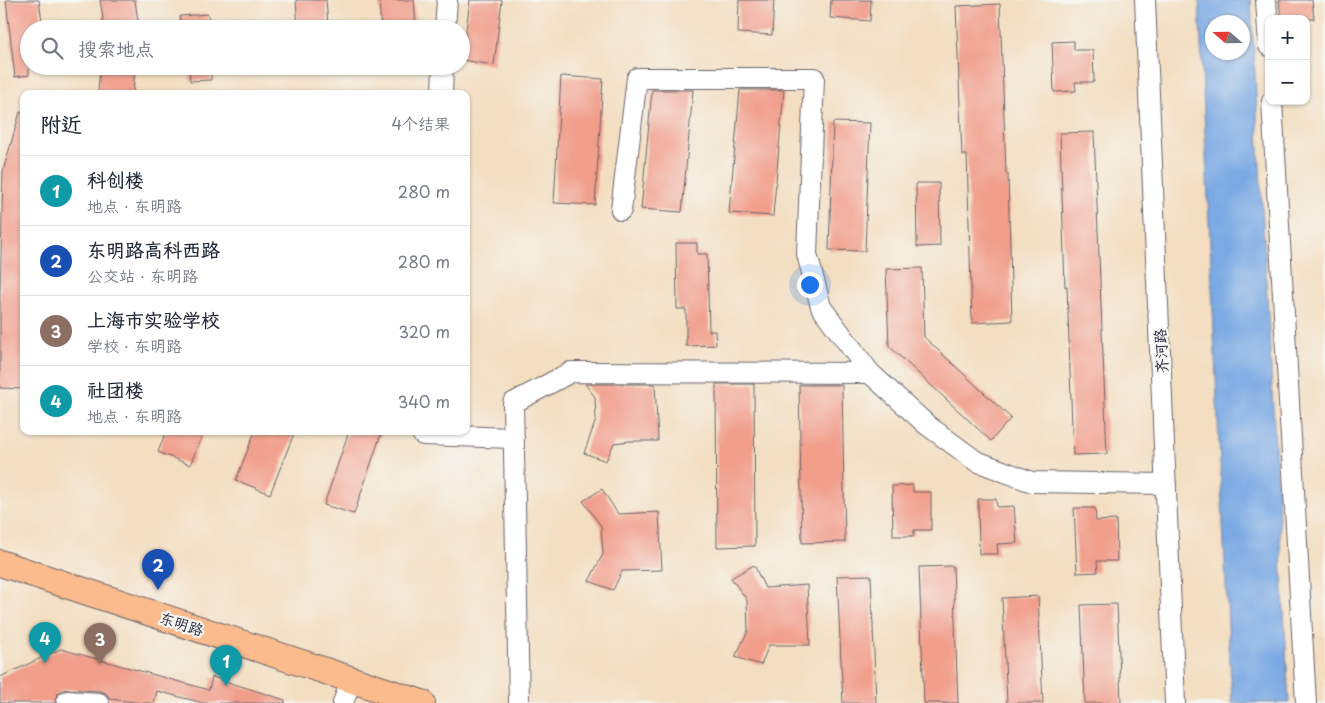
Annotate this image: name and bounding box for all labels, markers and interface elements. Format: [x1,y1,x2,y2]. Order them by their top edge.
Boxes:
north arrow [1205,15,1250,60]
map controls [1265,15,1310,105]
button: + [1265,15,1310,60]
search box [20,20,470,75]
icon: search [38,34,66,62]
text: 搜索地点 [78,34,154,62]
button: − [1265,60,1310,105]
text: 附近 [40,107,82,139]
text: 4个结果 [391,111,450,135]
text: 科创楼 [87,165,144,193]
text: 1 [52,179,60,203]
text: 280 m [398,179,450,203]
text: 地点 · 东明路 [87,193,182,217]
text: 东明路高科西路 [87,235,220,263]
text: 2 [50,249,62,273]
text: 280 m [398,249,450,273]
text: 公交站 · 东明路 [87,263,198,287]
your location [797,272,823,298]
text: 上海市实验学校 [87,305,220,333]
text: 3 [51,319,61,343]
text: 320 m [399,319,450,343]
street label: 齐河路 [1147,328,1173,374]
text: 学校 · 东明路 [87,333,182,357]
text: 社团楼 [87,375,144,403]
text: 4 [51,389,61,413]
text: 340 m [398,389,450,413]
text: 地点 · 东明路 [87,403,182,427]
pin: 2 [142,549,174,590]
street label: 东明路 [157,605,207,641]
pin: 4 [29,622,61,663]
pin: 3 [84,623,116,664]
pin: 1 [210,645,242,686]

